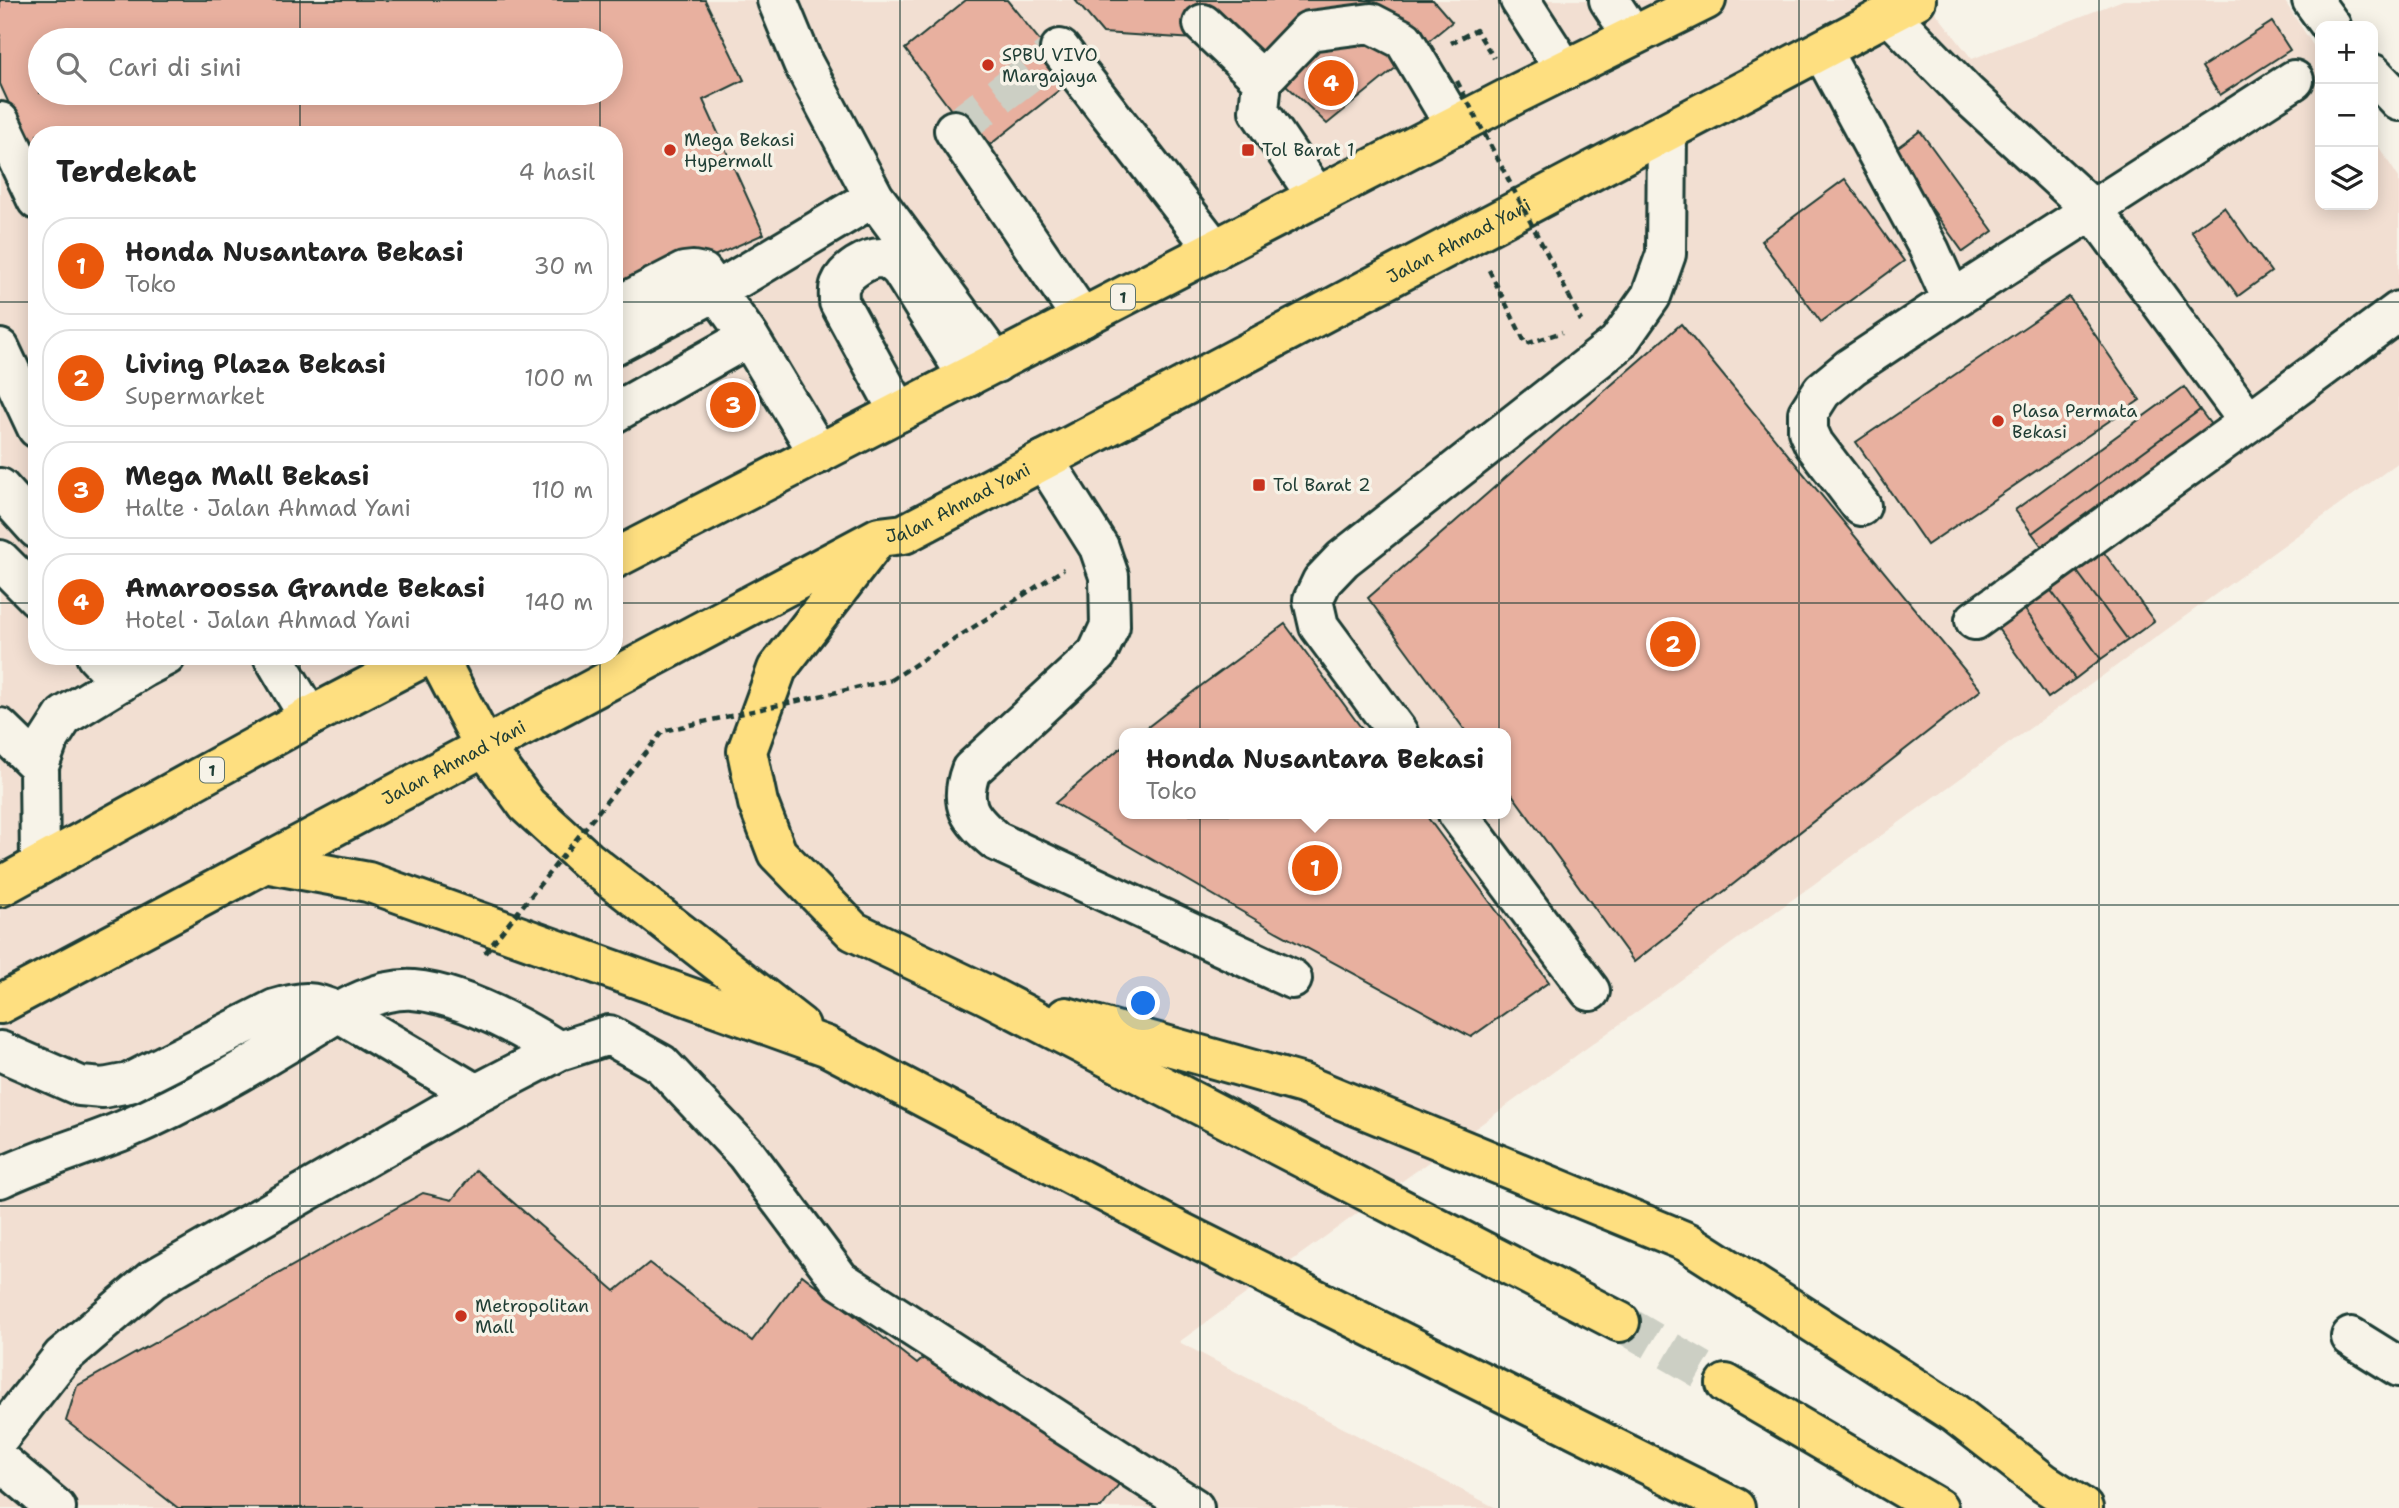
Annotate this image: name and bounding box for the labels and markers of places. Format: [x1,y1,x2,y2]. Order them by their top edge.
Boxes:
place label: SPBU VIVO Margajaya [1002,43,1098,88]
marker: SPBU VIVO Margajaya [980,57,996,73]
pin: 4 [1308,57,1354,109]
place label: Mega Bekasi Hypermall [684,128,795,173]
place label: Tol Barat 1 [1262,138,1355,162]
marker: Mega Bekasi Hypermall [662,142,678,158]
marker: Tol Barat 1 [1240,142,1256,158]
pin: 3 [710,379,756,431]
place label: Plasa Permata Bekasi [2012,399,2137,444]
marker: Plasa Permata Bekasi [1990,413,2006,429]
place label: Tol Barat 2 [1273,473,1371,497]
marker: Tol Barat 2 [1251,477,1267,493]
pin: 2 [1650,618,1696,670]
pin: 1 [1292,842,1338,894]
place label: Metropolitan Mall [475,1294,589,1339]
marker: Metropolitan Mall [453,1308,469,1324]

